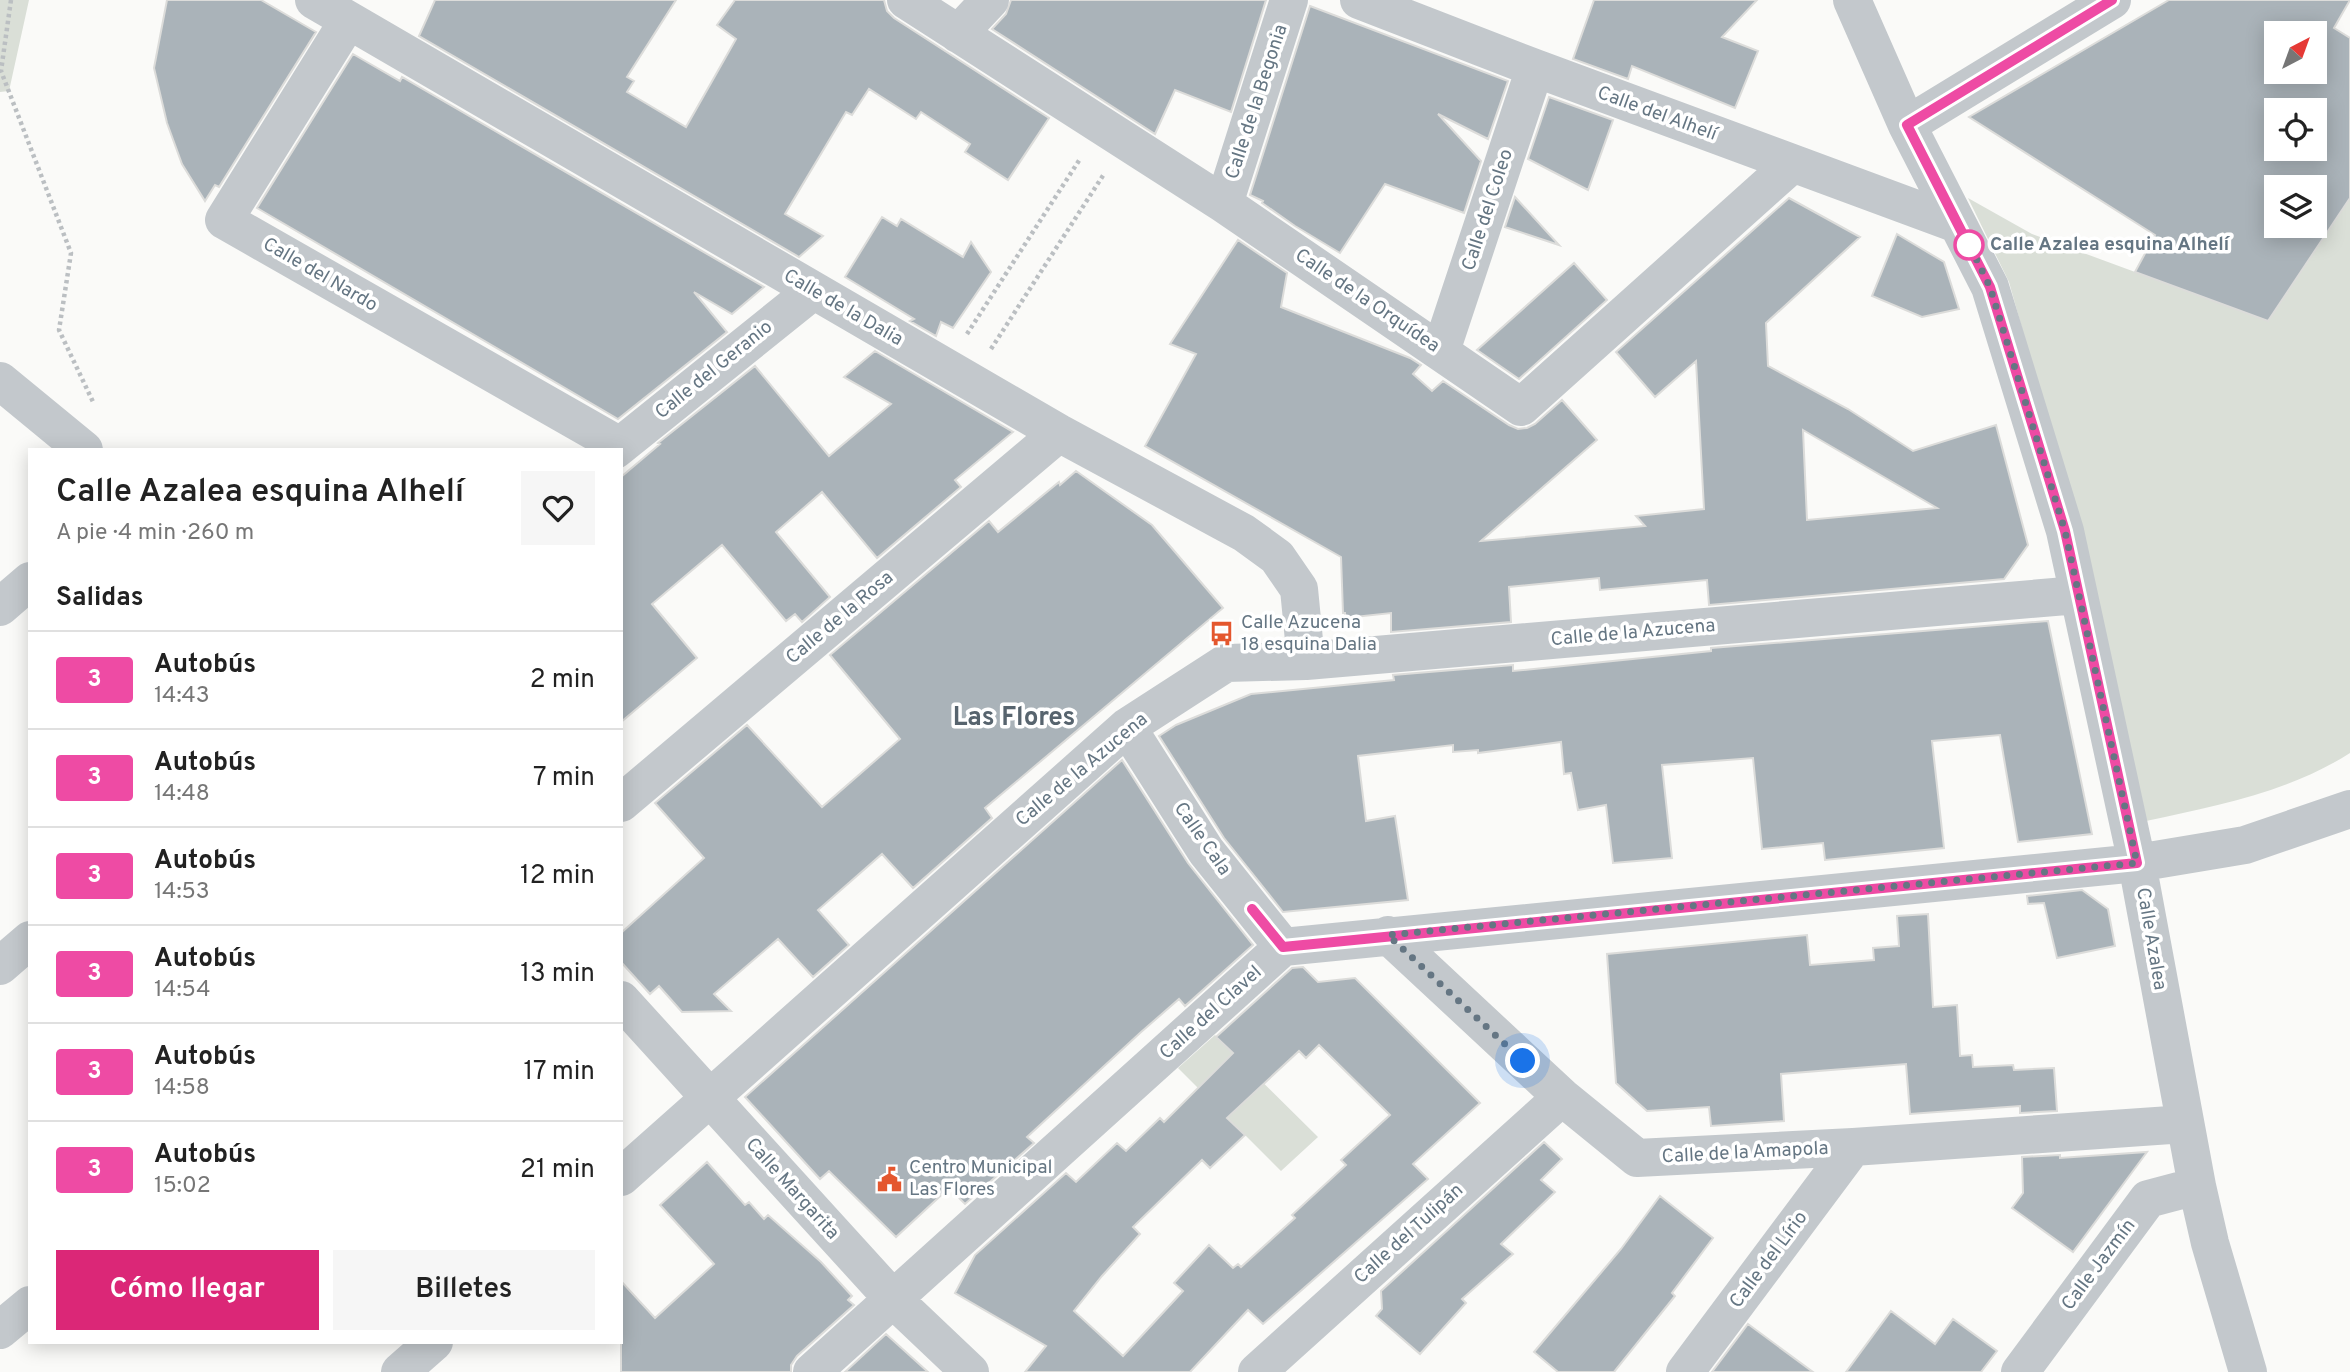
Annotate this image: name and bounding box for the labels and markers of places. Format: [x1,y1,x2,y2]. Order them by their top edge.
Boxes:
marker: Calle Azalea esquina Alhelí [1954,230,1984,260]
place label: Calle Azalea esquina Alhelí [1990,233,2231,257]
place label: Calle Azucena 18 esquina Dalia [1241,611,1377,657]
bus stop icon: Calle Azucena 18 esquina Dalia [1207,620,1235,648]
place label: Centro Municipal Las Flores [909,1156,1053,1202]
public building icon: Centro Municipal Las Flores [875,1165,903,1193]

